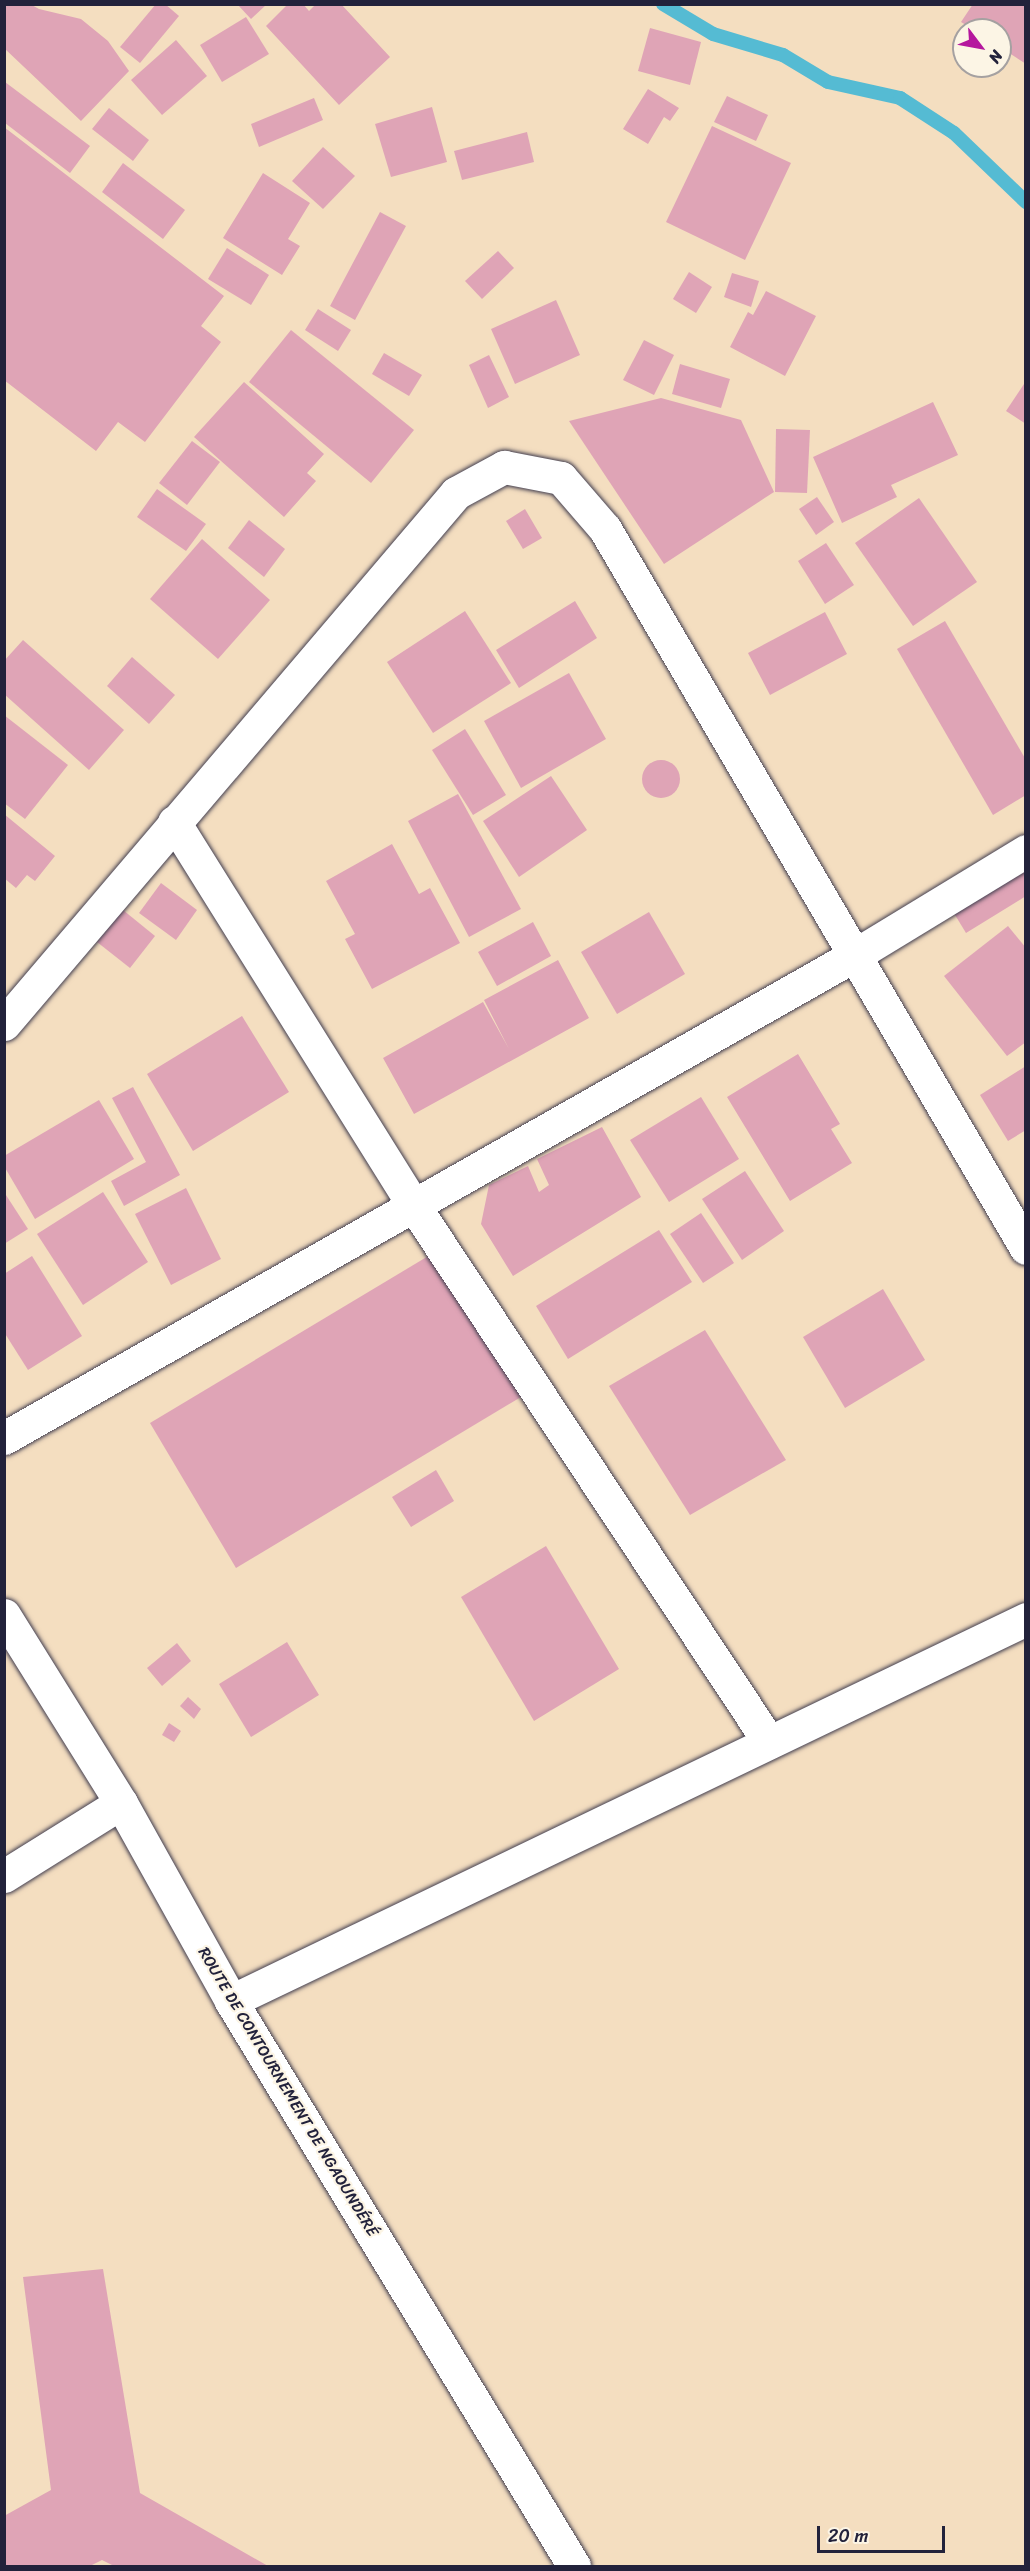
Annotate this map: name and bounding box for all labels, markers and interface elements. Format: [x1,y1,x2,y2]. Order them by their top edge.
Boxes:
north arrow [952,18,1012,78]
text: N [981,44,1011,69]
street label: ROUTE DE CONTOURNEMENT DE NGAOUNDÉRÉ [194,1944,382,2240]
scale bar [820,2514,948,2552]
text: 20 m [828,2520,868,2552]

